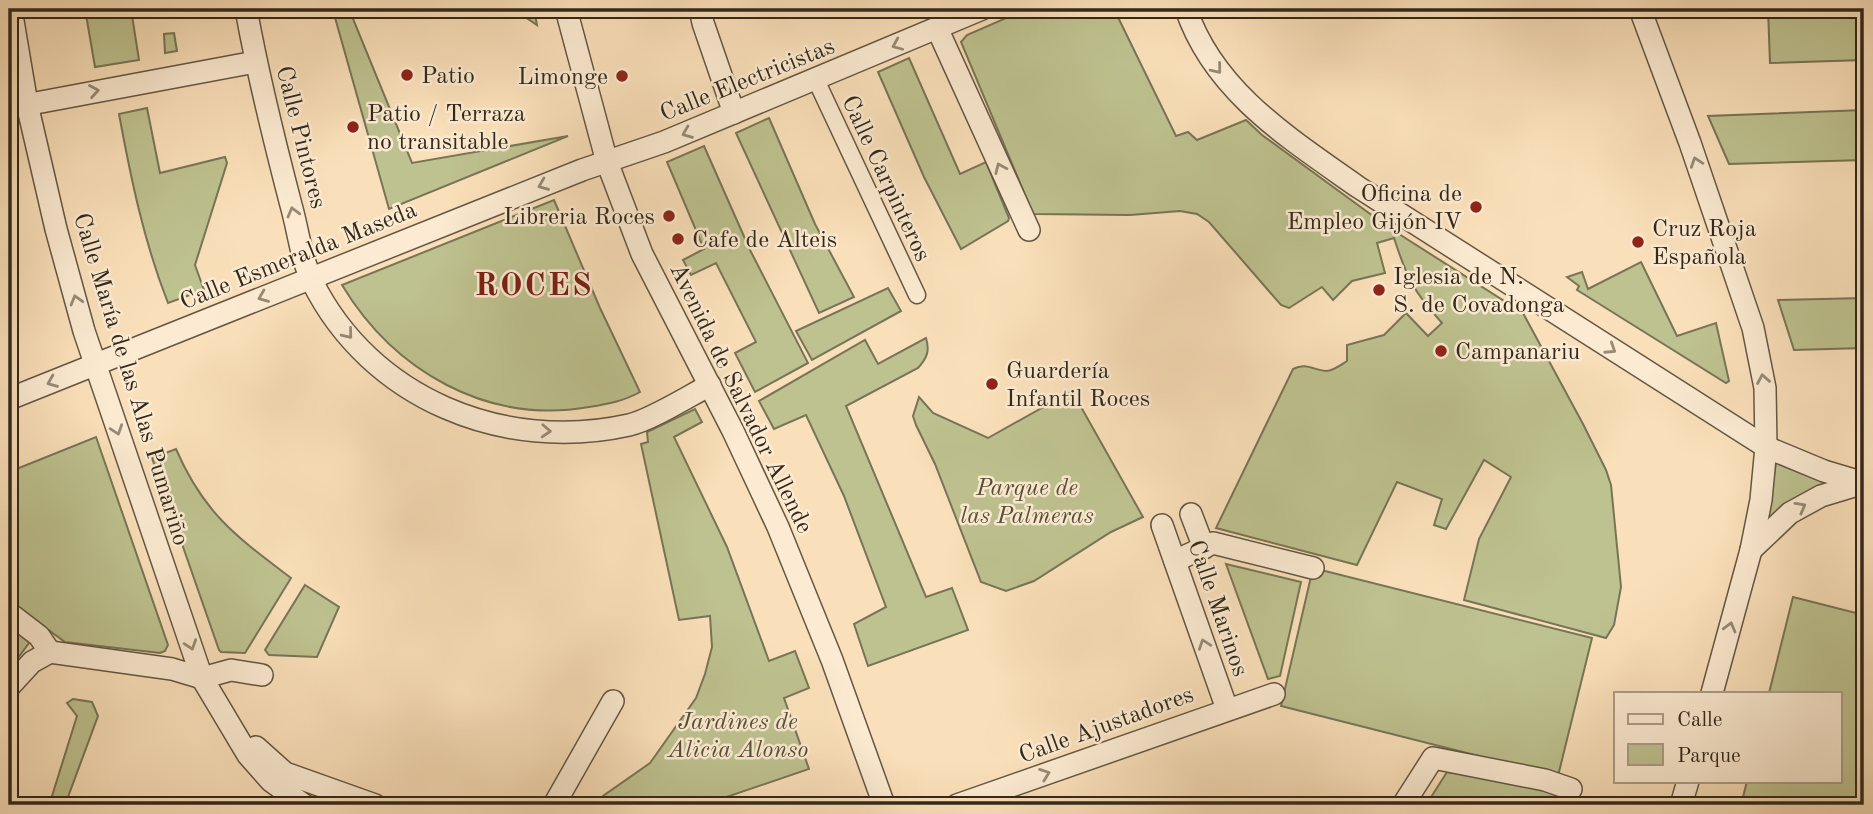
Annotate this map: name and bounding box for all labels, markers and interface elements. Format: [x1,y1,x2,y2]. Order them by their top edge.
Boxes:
street label: Calle Electricistas [657,35,838,127]
one-way arrow [892,37,904,51]
one-way arrow [1209,61,1221,74]
street label: Calle Pintores [271,64,329,211]
place label: Patio [421,65,475,89]
place label: Limonge [518,66,608,90]
marker: Patio [399,67,415,83]
marker: Limonge [614,68,630,84]
one-way arrow [88,85,100,100]
street label: Calle Carpinteros [836,92,934,265]
place label: Patio / Terraza no transitable [367,103,526,155]
marker: Patio / Terraza no transitable [345,119,361,135]
one-way arrow [682,124,694,138]
one-way arrow [1690,156,1704,168]
one-way arrow [994,163,1008,175]
one-way arrow [537,177,549,191]
place label: Oficina de Empleo Gijón IV [1287,183,1462,235]
street label: Calle Esmeralda Maseda [177,198,421,315]
marker: Oficina de Empleo Gijón IV [1468,199,1484,215]
one-way arrow [287,206,301,218]
place label: Libreria Roces [503,206,655,230]
marker: Libreria Roces [661,208,677,224]
street label: Calle María de las Alas Pumariño [68,210,192,549]
place label: Cruz Roja Española [1652,218,1757,270]
place label: Cafe de Alteis [692,229,837,253]
marker: Cafe de Alteis [670,231,686,247]
marker: Cruz Roja Española [1630,234,1646,250]
street label: Avenida de Salvador Allende [664,260,816,538]
place label: Iglesia de N. S. de Covadonga [1393,266,1565,318]
district label: ROCES [474,271,594,303]
marker: Iglesia de N. S. de Covadonga [1371,282,1387,298]
one-way arrow [258,289,270,303]
one-way arrow [69,294,84,306]
one-way arrow [340,326,352,339]
place label: Campanariu [1455,341,1580,365]
one-way arrow [1603,341,1616,354]
marker: Campanariu [1433,343,1449,359]
place label: Guardería Infantil Roces [1006,360,1150,412]
one-way arrow [47,373,59,387]
one-way arrow [1756,373,1771,385]
marker: Guardería Infantil Roces [984,376,1000,392]
one-way arrow [109,423,124,435]
one-way arrow [540,424,551,439]
park label: Parque de las Palmeras [960,477,1094,529]
one-way arrow [1794,502,1807,515]
street label: Calle Marinos [1183,538,1252,680]
one-way arrow [1721,622,1736,634]
one-way arrow [183,639,197,651]
one-way arrow [1198,639,1212,651]
street label: Calle Ajustadores [1016,683,1197,769]
legend [1614,692,1842,782]
text: Calle [1677,710,1722,731]
park label: Jardines de Alicia Alonso [666,711,808,763]
text: Parque [1677,746,1741,767]
one-way arrow [1038,768,1050,782]

